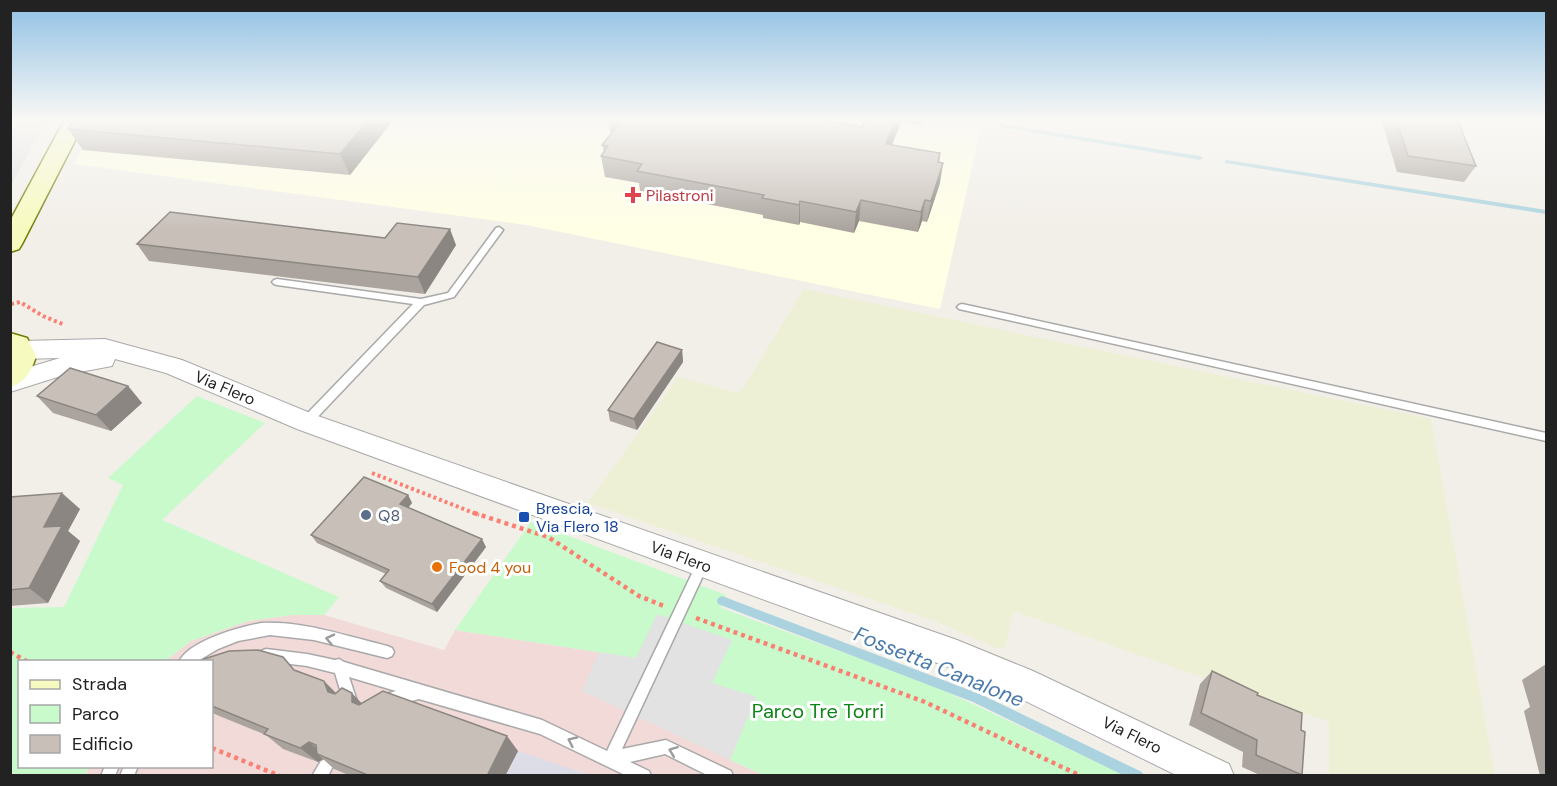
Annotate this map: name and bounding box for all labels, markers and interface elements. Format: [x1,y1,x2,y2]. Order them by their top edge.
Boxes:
place label: Pilastroni [646,185,713,206]
marker: Pilastroni [624,186,642,204]
street label: Via Flero [192,366,258,410]
place label: Brescia, Via Flero 18 [536,498,619,537]
place label: Q8 [378,505,400,526]
marker: Q8 [359,508,373,522]
marker: Brescia, Via Flero 18 [517,510,531,524]
street label: Via Flero [647,536,715,578]
place label: Food 4 you [449,557,531,578]
marker: Food 4 you [430,560,444,574]
water label: Fossetta Canalone [850,620,1028,714]
one-way arrow [325,634,335,647]
legend [18,660,213,768]
text: Strada [72,672,127,696]
park label: Parco Tre Torri [752,698,884,724]
text: Parco [72,702,119,726]
street label: Via Flero [1099,712,1165,758]
text: Edificio [72,732,133,756]
one-way arrow [568,737,579,749]
one-way arrow [669,746,679,759]

